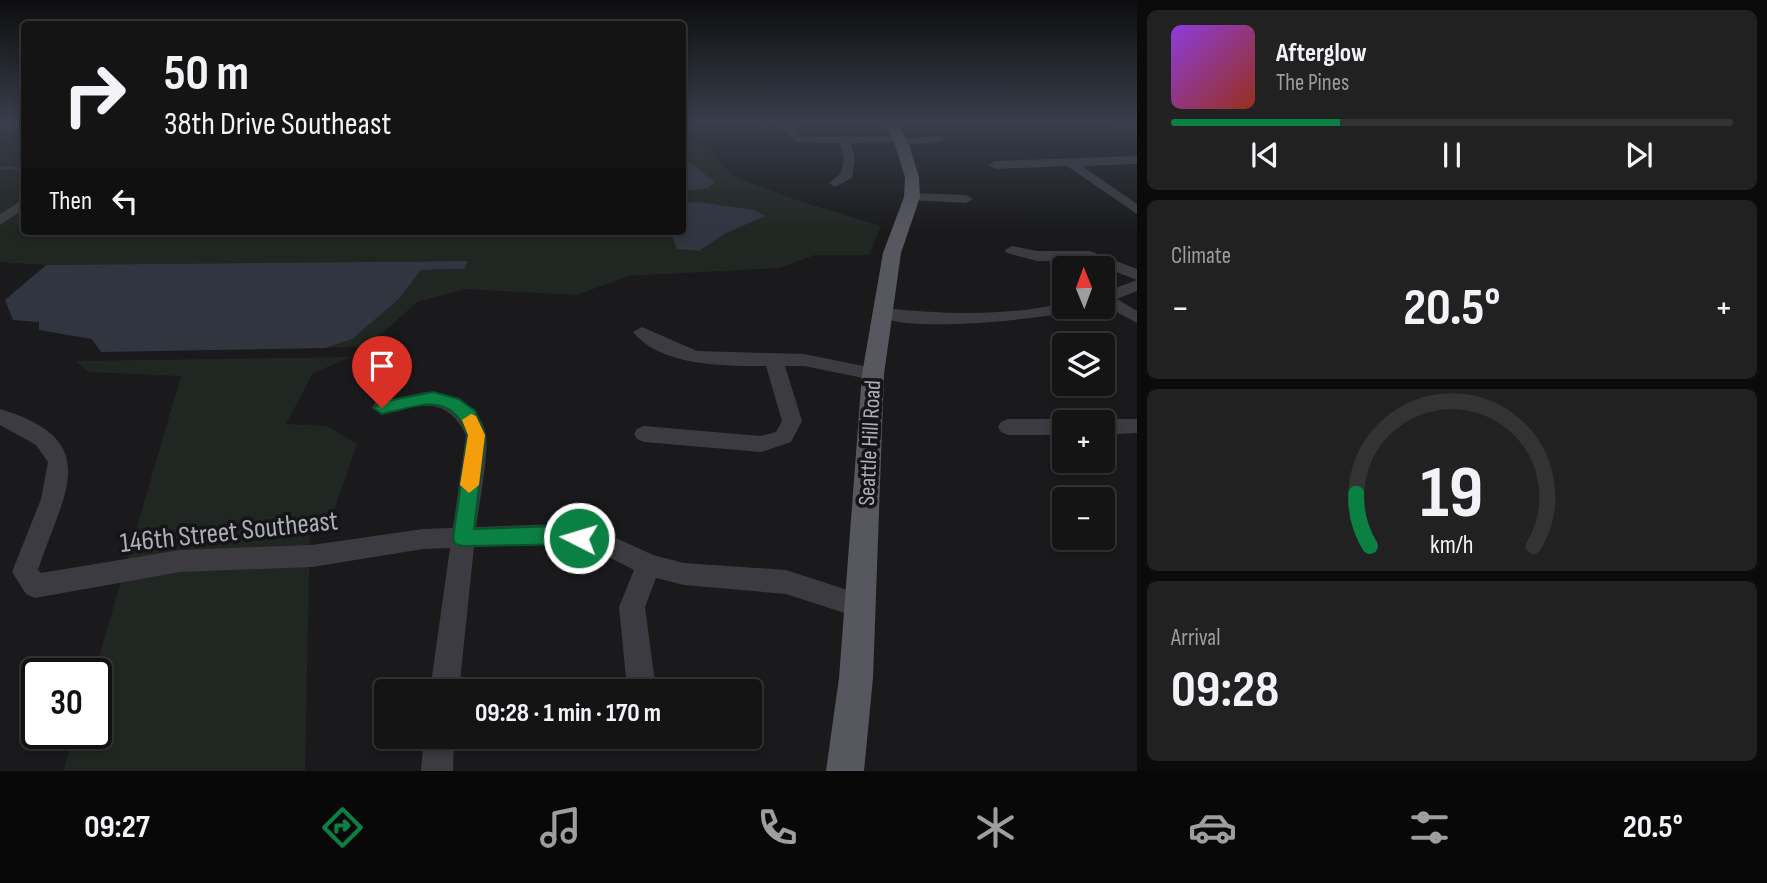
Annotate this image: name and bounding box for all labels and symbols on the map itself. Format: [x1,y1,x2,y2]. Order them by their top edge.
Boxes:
north arrow [1052,256,1115,318]
pin [352,336,412,408]
street label: Seattle Hill Road [853,380,887,506]
position arrow [542,501,616,575]
street label: 146th Street Southeast [118,504,340,560]
speed limit sign: 30 [21,658,112,749]

